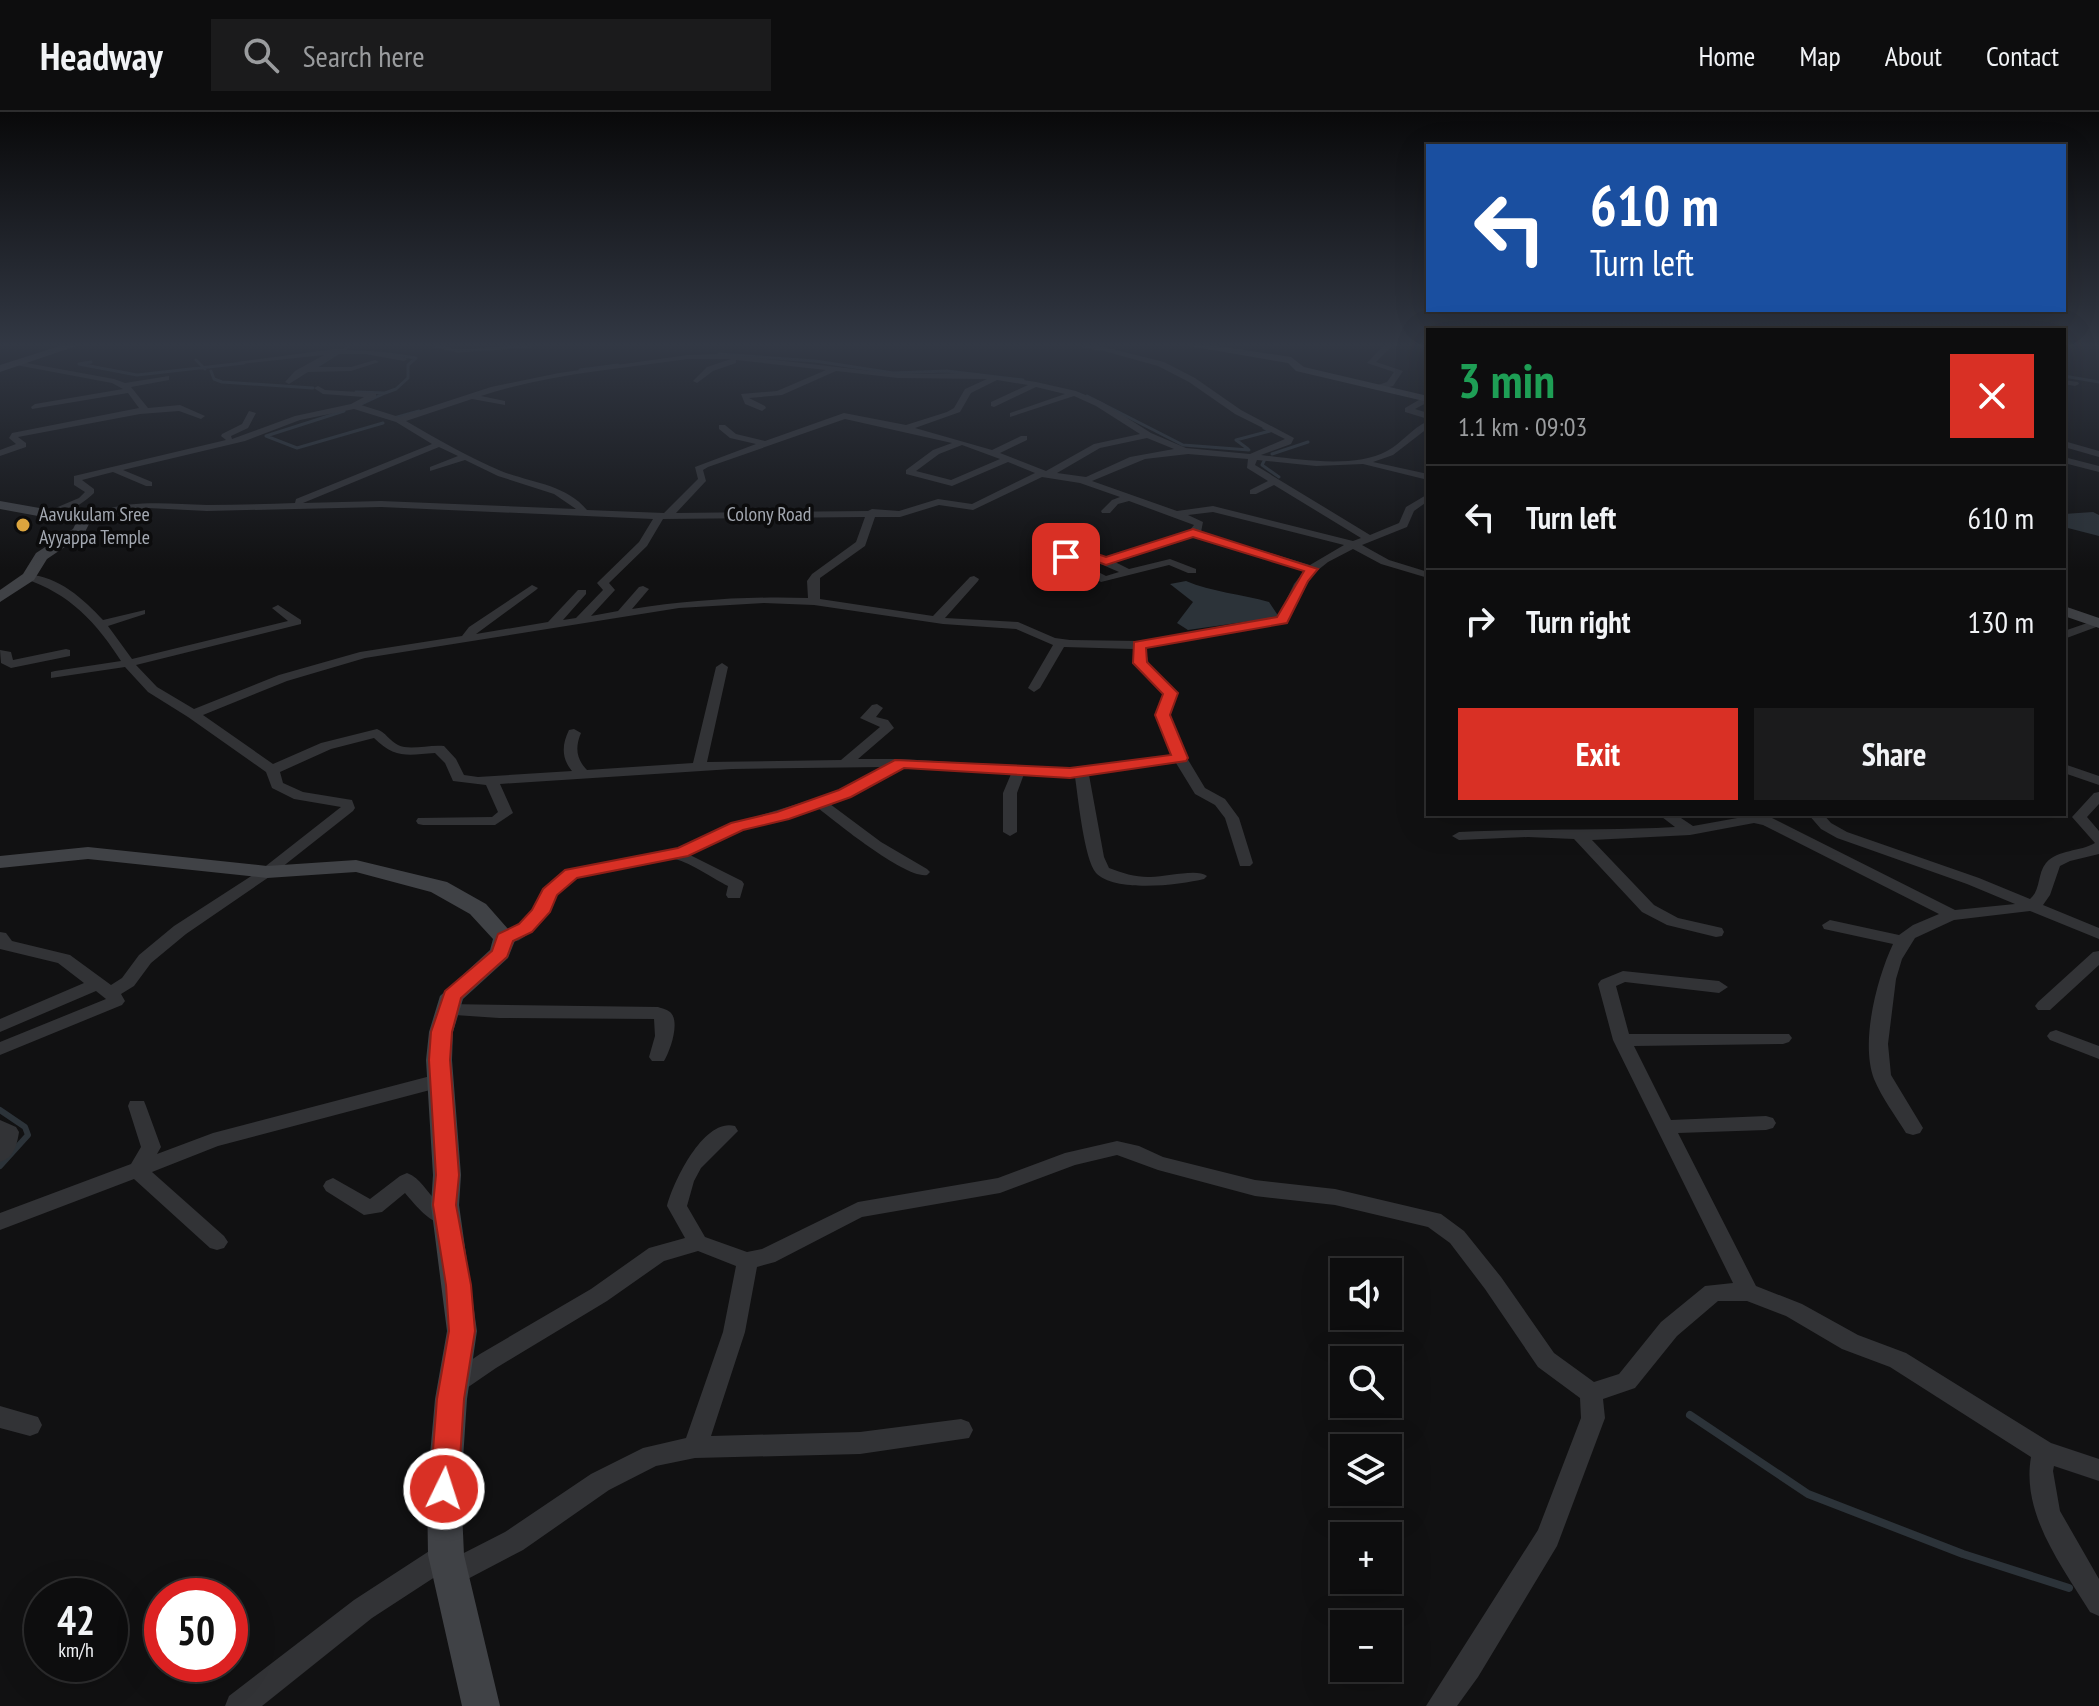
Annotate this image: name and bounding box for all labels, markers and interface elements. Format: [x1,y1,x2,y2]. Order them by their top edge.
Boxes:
search box [211,19,771,91]
text: Headway [40,31,163,80]
icon: search [239,33,283,77]
text: Search here [303,36,425,75]
text: Home [1699,37,1755,74]
text: Map [1799,37,1841,74]
text: About [1885,37,1942,74]
text: Contact [1986,37,2059,74]
text: 610 m [1590,169,1719,241]
icon: left [1458,176,1562,280]
text: Turn left [1590,239,1694,286]
text: 3 min [1458,349,1555,411]
button: close [1950,354,2034,438]
text: 1.1 km · 09:03 [1458,410,1587,443]
icon: left [1458,495,1502,539]
text: Turn left [1526,498,1616,537]
text: 610 m [1968,498,2034,537]
place label: Aavukulam Sree Ayyappa Temple [39,501,150,550]
street label: Colony Road [727,501,811,527]
marker: Aavukulam Sree Ayyappa Temple [14,516,32,534]
pin [1032,523,1100,591]
icon: arrive [1044,535,1088,579]
icon: right [1458,599,1502,643]
text: Turn right [1526,602,1630,641]
text: 130 m [1968,602,2034,641]
button: Exit [1458,708,1738,800]
button: Share [1754,708,2034,800]
map controls [1330,1258,1402,1682]
button: sound [1330,1258,1402,1330]
button: search [1330,1346,1402,1418]
button: layers [1330,1434,1402,1506]
position arrow [402,1447,486,1531]
button: + [1330,1522,1402,1594]
speed limit sign: 50 [144,1578,248,1682]
text: 42 [57,1594,95,1646]
button: − [1330,1610,1402,1682]
text: km/h [58,1637,94,1663]

